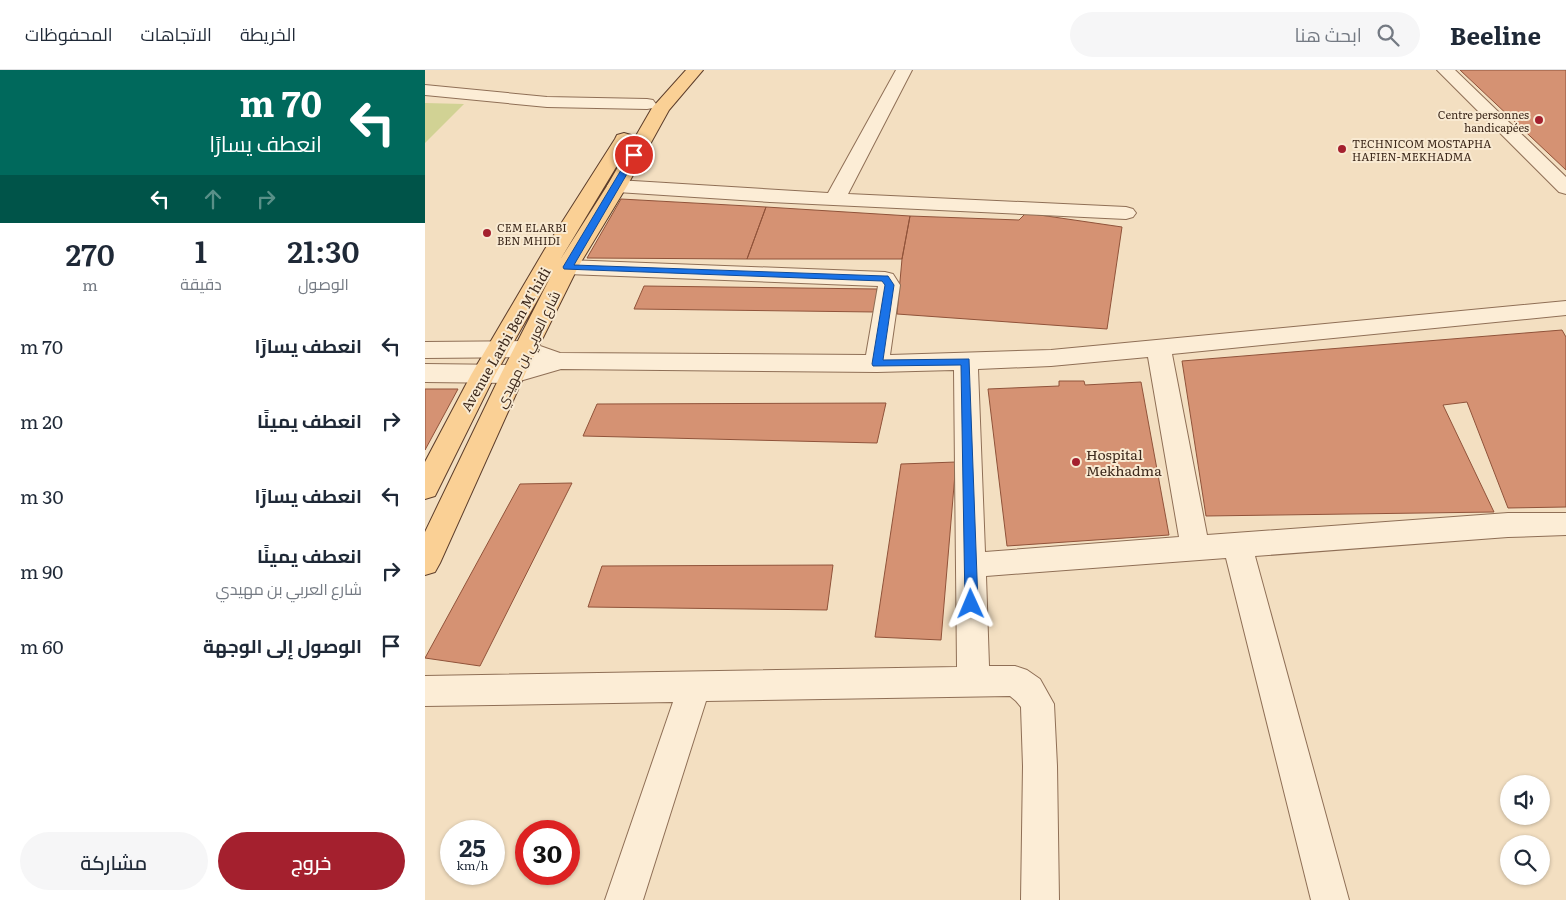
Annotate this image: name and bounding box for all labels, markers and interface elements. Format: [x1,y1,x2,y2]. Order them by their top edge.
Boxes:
search box [1070,12,1420,57]
text: Beeline [1450,17,1541,52]
text: المحفوظات [25,20,113,47]
text: الاتجاهات [141,20,212,47]
text: الخريطة [240,20,296,47]
text: ابحث هنا [1295,20,1362,48]
icon: search [1374,21,1402,49]
text: 70 m [240,76,322,128]
icon: left [340,90,405,155]
place label: Centre personnes handicapées [1438,106,1529,135]
marker: Centre personnes handicapées [1533,114,1545,126]
text: انعطف يسارًا [209,126,322,159]
pin [613,134,655,176]
place label: TECHNICOM MOSTAPHA HAFIEN-MEKHADMA [1352,135,1491,164]
icon: arrive [620,141,648,169]
marker: TECHNICOM MOSTAPHA HAFIEN-MEKHADMA [1336,143,1348,155]
icon: left [146,185,174,213]
icon: ahead [199,185,227,213]
icon: right [252,185,280,213]
place label: CEM ELARBI BEN MHIDI [497,219,567,248]
marker: CEM ELARBI BEN MHIDI [481,227,493,239]
text: 1 [195,228,207,272]
text: 21:30 [287,228,360,272]
text: 270 [65,231,115,275]
street label: Avenue Larbi Ben M'hidi [455,263,555,415]
text: دقيقة [180,271,222,295]
text: الوصول [298,271,349,295]
text: m [82,272,98,296]
street label: شارع العربي بن مهيدي [490,287,567,412]
text: انعطف يسارًا [255,331,362,359]
text: 70 m [20,332,63,360]
icon: left [377,332,405,360]
text: انعطف يمينًا [257,406,362,434]
text: 20 m [20,407,63,435]
icon: right [377,407,405,435]
place label: Hospital Mekhadma [1086,444,1162,480]
marker: Hospital Mekhadma [1070,456,1082,468]
text: انعطف يسارًا [255,481,362,509]
text: 30 m [20,482,64,510]
icon: left [377,482,405,510]
text: انعطف يمينًا [257,541,362,569]
text: 90 m [20,557,63,585]
icon: right [377,557,405,585]
text: شارع العربي بن مهيدي [215,576,362,600]
position arrow [944,577,996,629]
text: الوصول إلى الوجهة [203,631,362,659]
text: 60 m [20,632,63,660]
icon: arrive [377,632,405,660]
map controls [1500,775,1550,885]
button: sound [1500,775,1550,825]
speed limit sign: 30 [515,820,580,885]
text: 25 [459,828,486,865]
button: مشاركة [20,832,208,890]
button: خروج [218,832,405,890]
button: search [1500,835,1550,885]
text: km/h [457,856,488,874]

